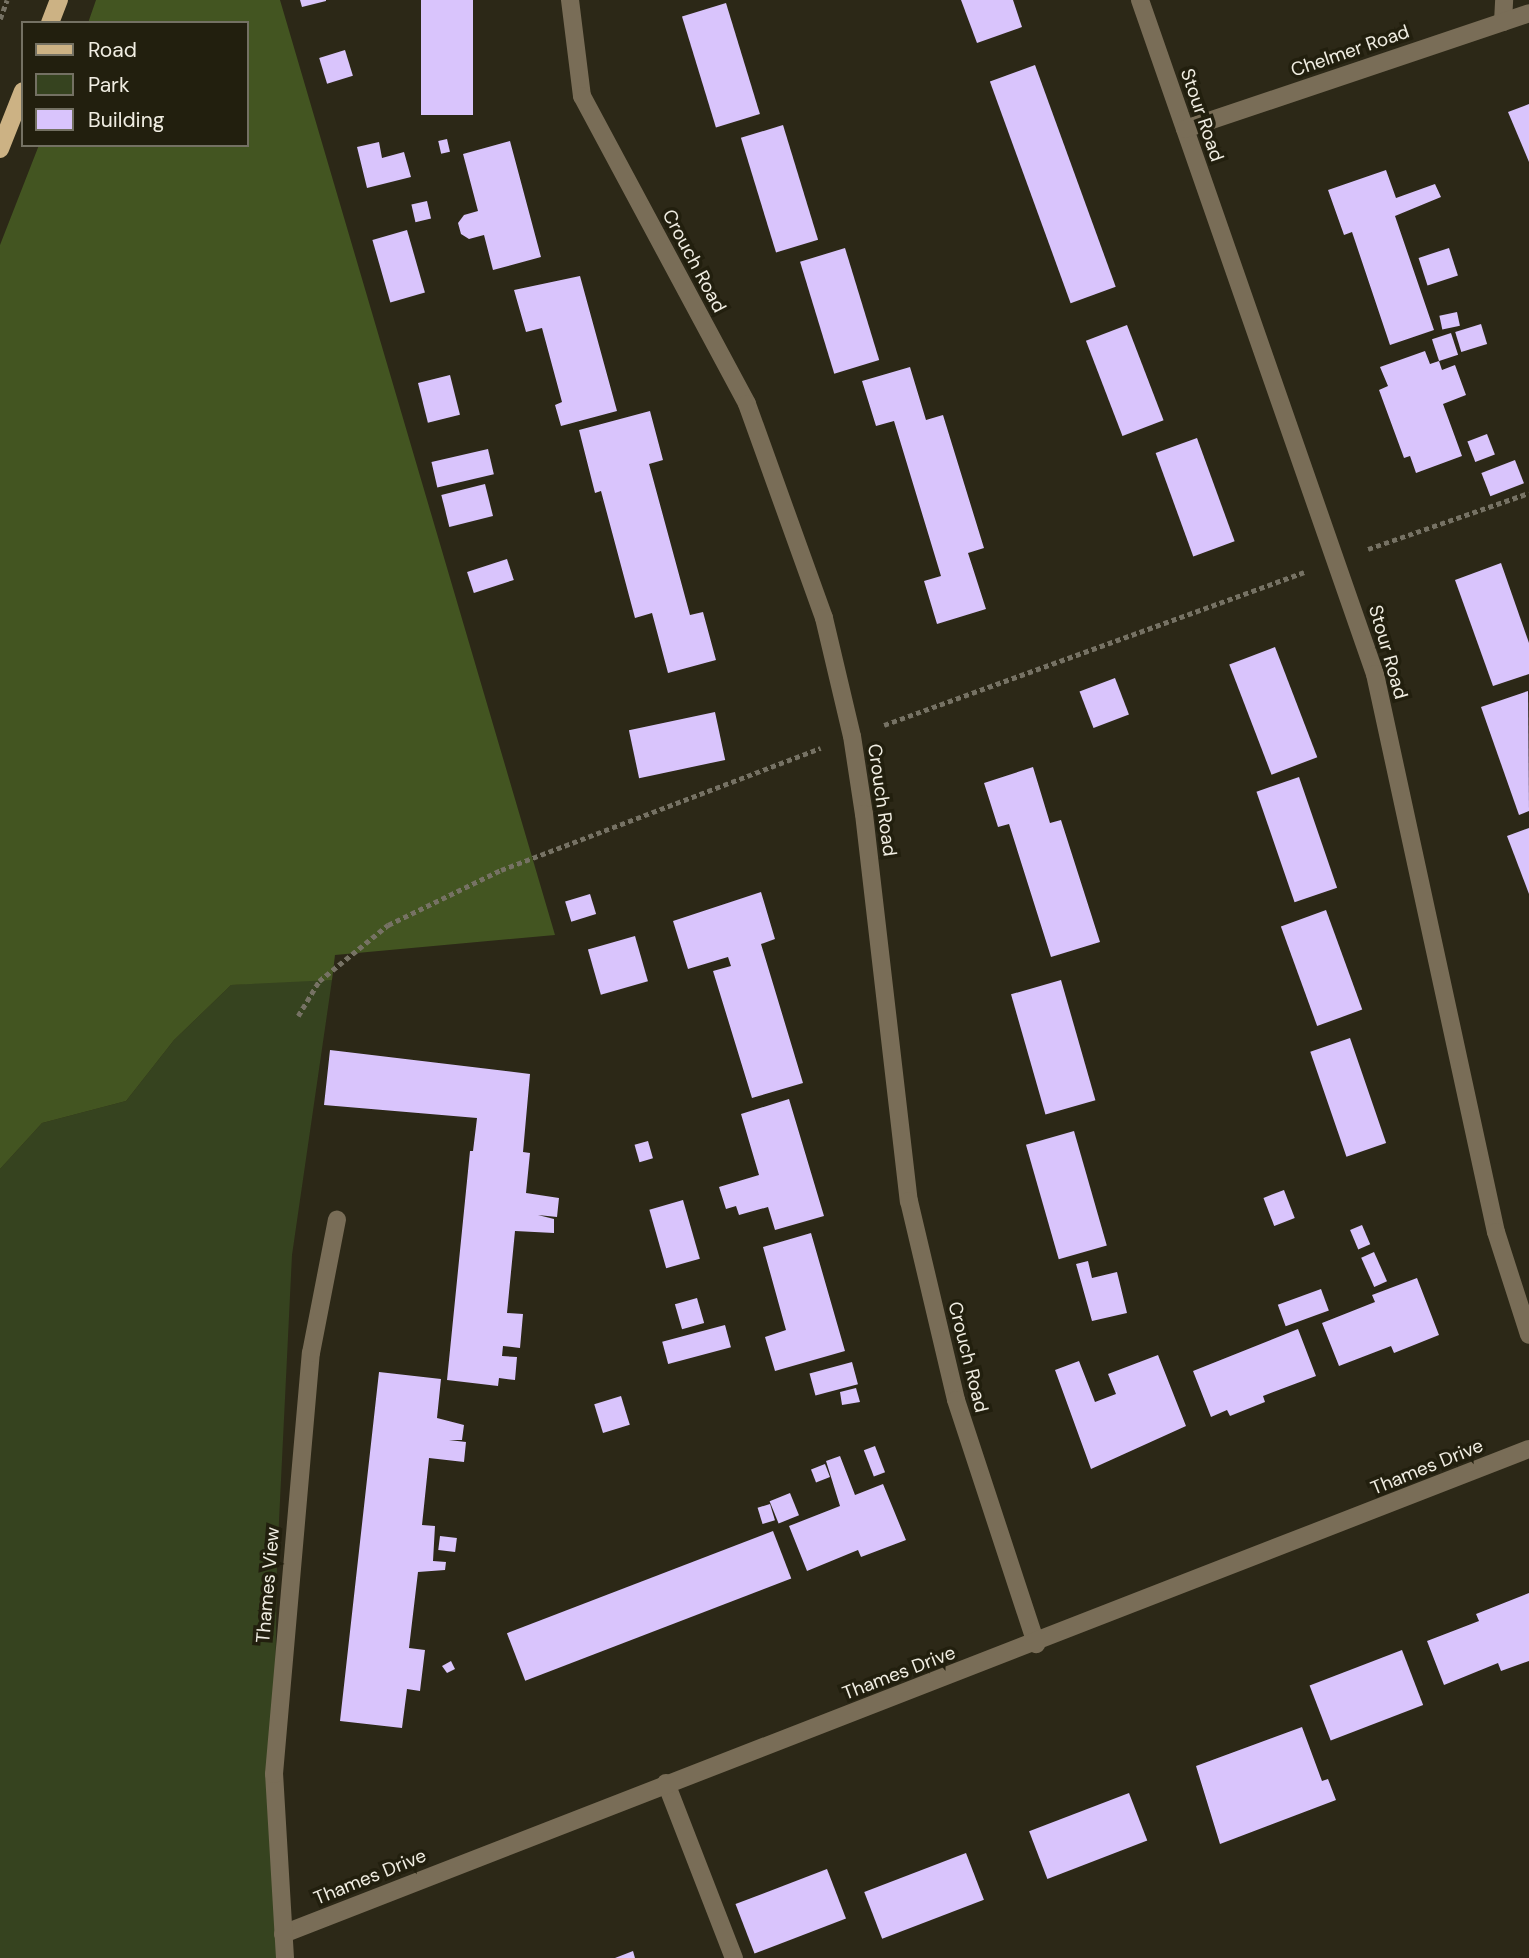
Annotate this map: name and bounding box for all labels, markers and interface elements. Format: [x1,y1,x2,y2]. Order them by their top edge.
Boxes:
street label: Chelmer Road [1288,20,1412,82]
legend [21,21,248,147]
text: Road [88,36,137,64]
street label: Stour Road [1175,66,1229,164]
text: Park [88,71,129,99]
text: Building [88,106,164,134]
street label: Crouch Road [657,206,731,316]
street label: Stour Road [1364,602,1412,702]
street label: Crouch Road [863,742,901,858]
street label: Crouch Road [943,1299,993,1415]
street label: Thames Drive [1367,1434,1487,1500]
street label: Thames View [252,1526,284,1644]
street label: Thames Drive [839,1641,959,1705]
street label: Thames Drive [310,1844,430,1910]

